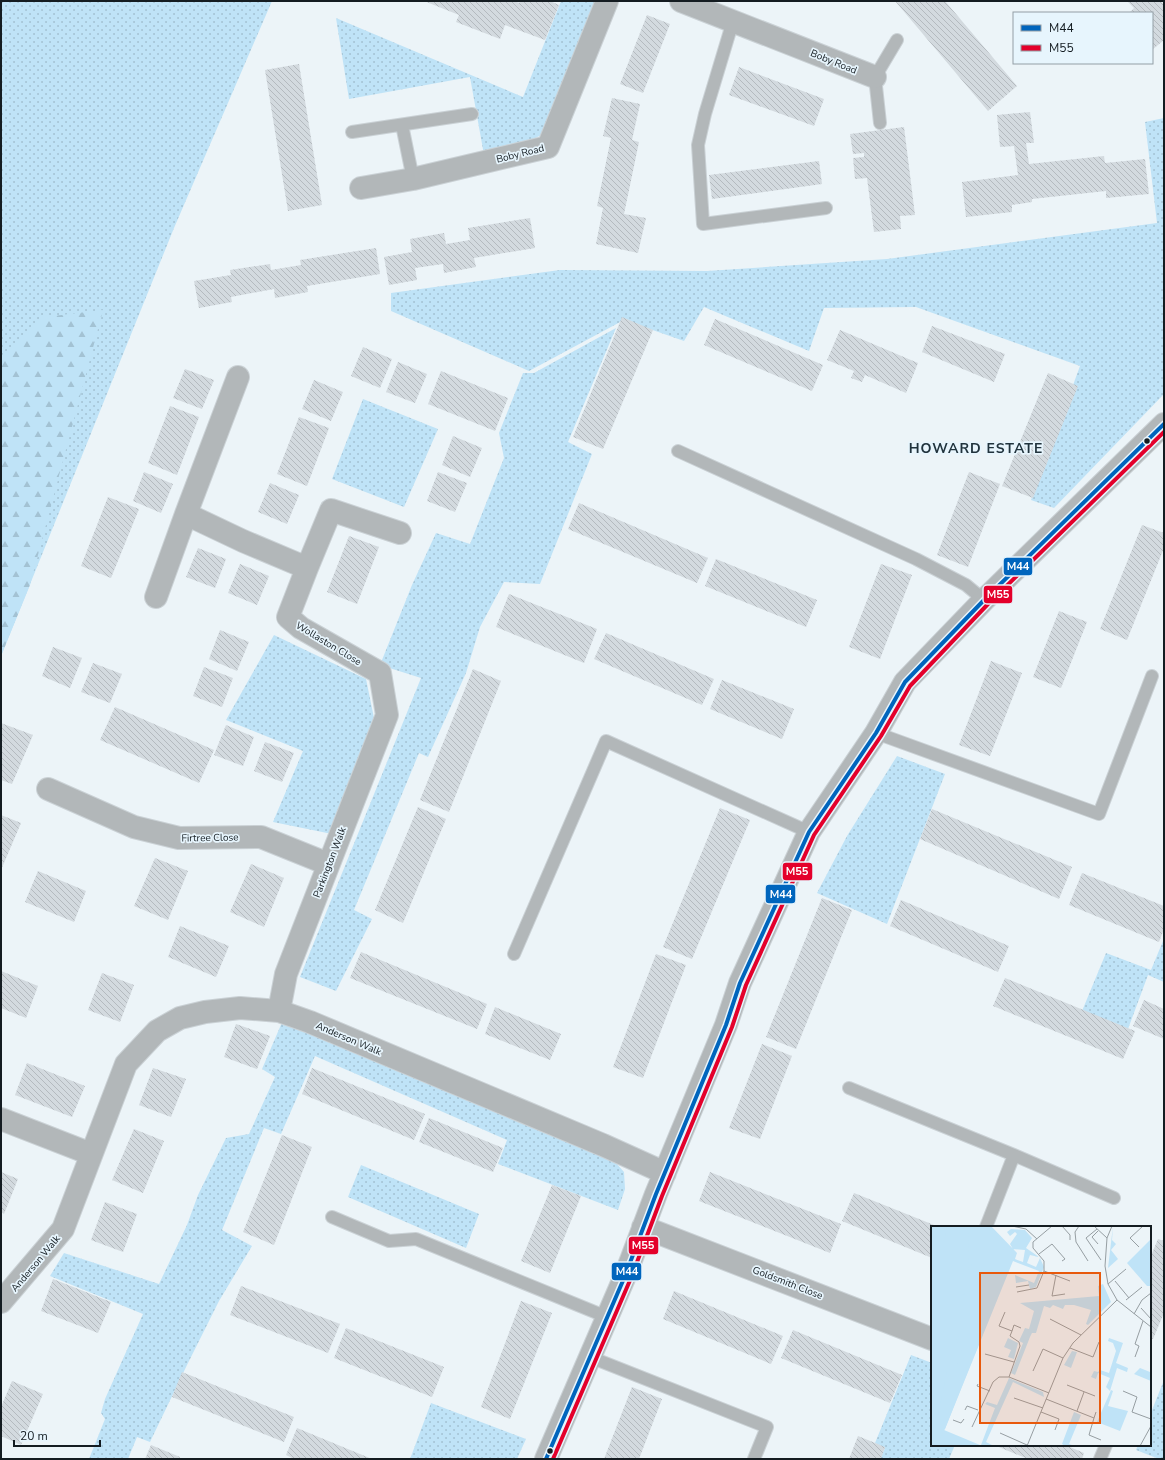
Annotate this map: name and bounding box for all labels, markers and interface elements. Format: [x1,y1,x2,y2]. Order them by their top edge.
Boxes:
legend [1013,12,1153,64]
text: M44 [1049,20,1074,36]
text: M55 [1049,40,1074,56]
street label: Boby Road [808,46,859,78]
street label: Boby Road [495,141,546,167]
unlabelled marker [1142,436,1152,446]
district label: HOWARD ESTATE [909,439,1043,458]
line badge: M44 [1003,557,1033,576]
text: M44 [1007,559,1030,574]
line badge: M55 [983,585,1013,604]
text: M55 [987,587,1010,602]
street label: Wollaston Close [293,619,364,669]
street label: Parkington Walk [310,824,350,900]
street label: Firtree Close [181,831,239,845]
line badge: M55 [782,862,813,881]
text: M55 [786,864,809,879]
line badge: M44 [765,884,796,904]
text: M44 [770,887,793,902]
street label: Anderson Walk [314,1019,384,1059]
inset map [931,1226,1151,1446]
street label: Anderson Walk [8,1232,64,1295]
line badge: M55 [628,1236,659,1255]
text: M55 [632,1238,655,1253]
line badge: M44 [611,1262,642,1281]
street label: Goldsmith Close [750,1263,825,1303]
text: M44 [616,1264,639,1279]
scale bar [14,1422,100,1448]
text: 20 m [20,1428,48,1444]
unlabelled marker [545,1446,555,1456]

